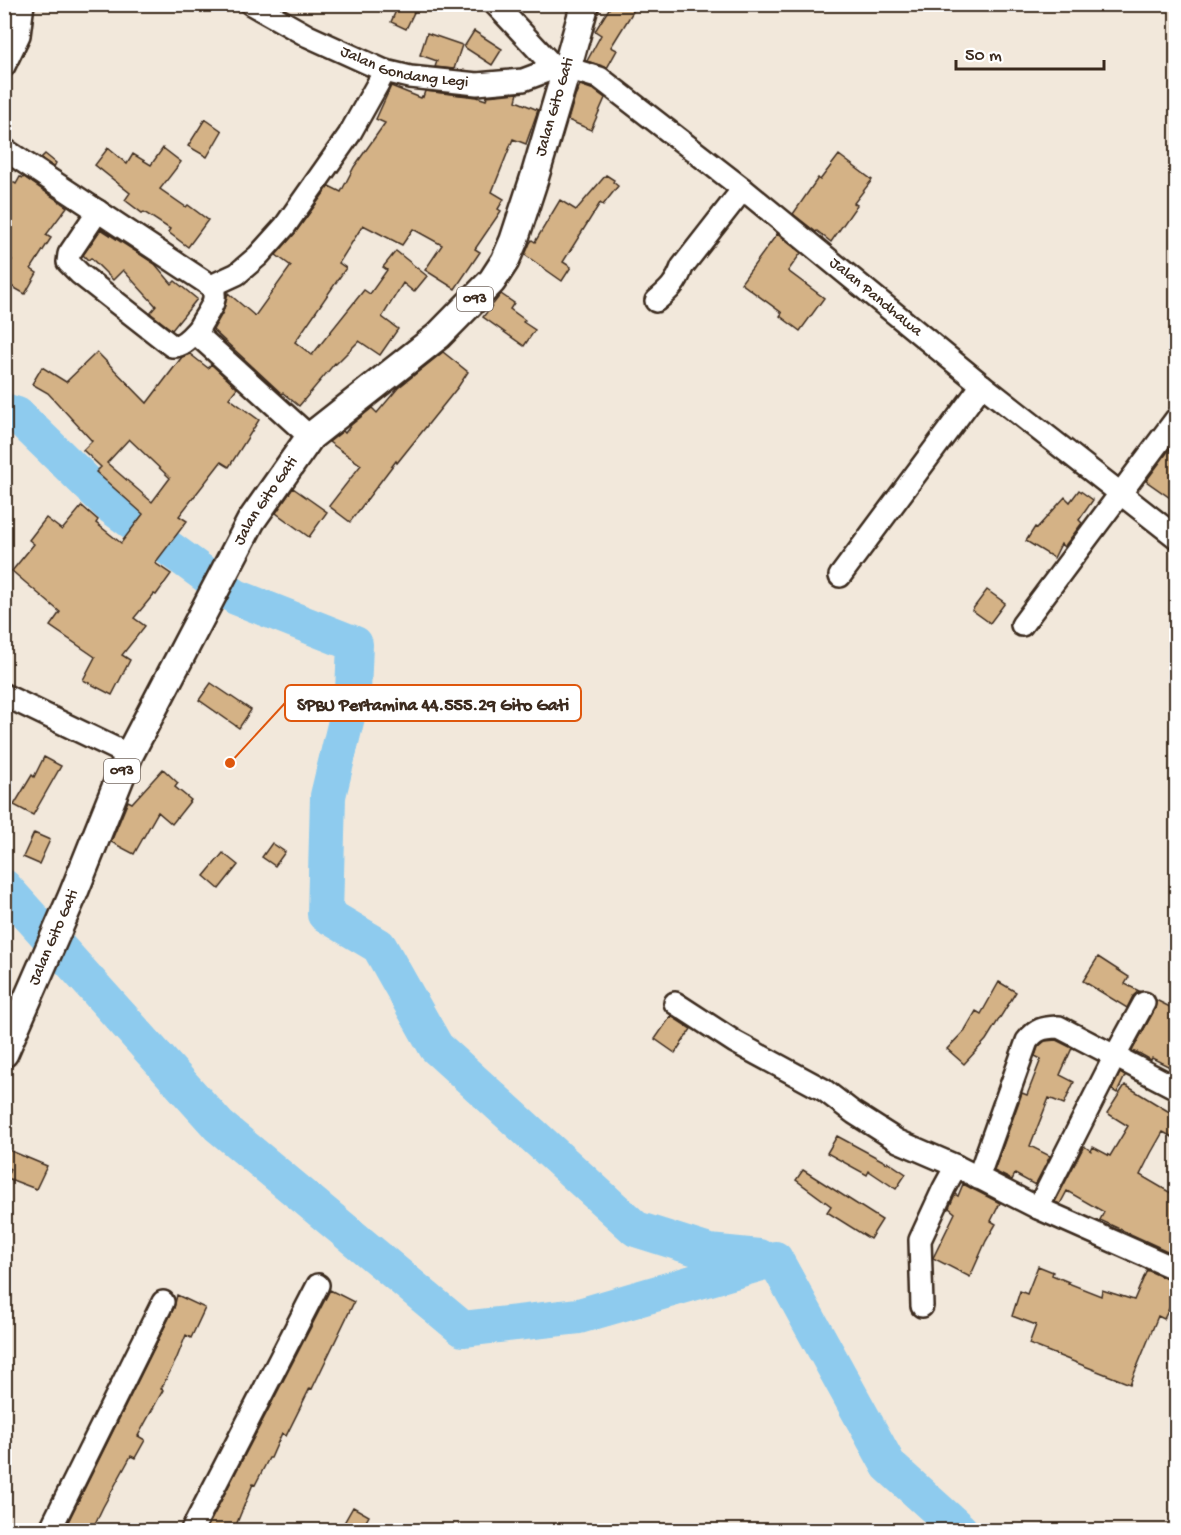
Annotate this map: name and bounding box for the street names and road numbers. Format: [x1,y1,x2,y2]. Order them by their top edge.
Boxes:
street label: Jalan Gondang Legi [337,42,469,93]
street label: Jalan Gito Gati [532,55,579,159]
street label: Jalan Pandhawa [825,254,927,342]
road number: 093 [457,287,493,311]
street label: Jalan Gito Gati [230,453,303,549]
road number: 093 [104,759,140,783]
street label: Jalan Gito Gati [25,887,83,988]

